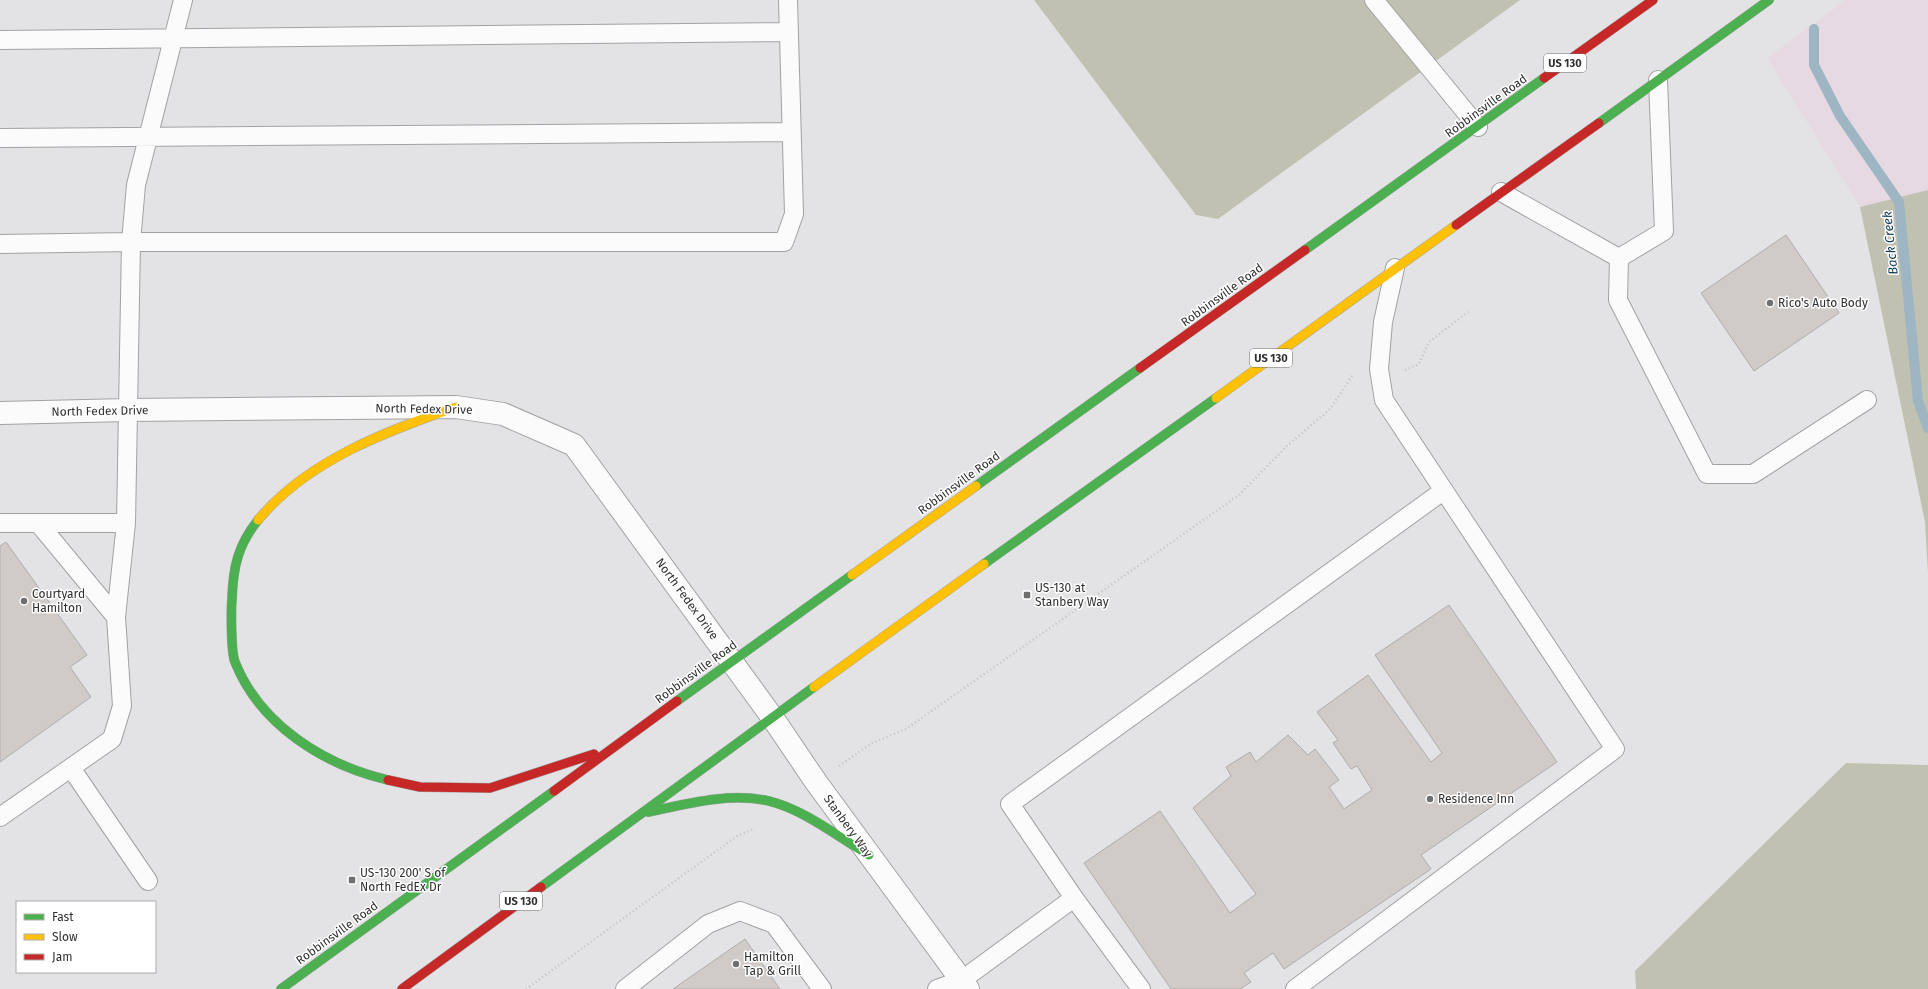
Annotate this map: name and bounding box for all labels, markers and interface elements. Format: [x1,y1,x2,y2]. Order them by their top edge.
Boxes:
road number: US 130 [1544,54,1586,72]
street label: Robbinsville Road [1442,72,1530,140]
water label: Back Creek [1879,210,1901,276]
street label: Robbinsville Road [1178,261,1266,329]
place label: Rico's Auto Body [1778,296,1868,310]
marker: Rico's Auto Body [1765,298,1775,308]
road number: US 130 [1250,349,1292,367]
street label: North Fedex Drive [375,401,473,417]
street label: North Fedex Drive [51,403,149,419]
street label: Robbinsville Road [915,449,1003,517]
street label: North Fedex Drive [653,556,721,642]
place label: US-130 at Stanbery Way [1035,581,1109,609]
place label: Courtyard Hamilton [32,587,85,615]
marker: US-130 at Stanbery Way [1022,590,1032,600]
marker: Courtyard Hamilton [19,596,29,606]
street label: Robbinsville Road [652,638,740,706]
street label: Stanbery Way [821,792,875,860]
place label: Residence Inn [1438,792,1514,806]
marker: Residence Inn [1425,794,1435,804]
place label: US-130 200' S of North FedEx Dr [360,866,446,894]
marker: US-130 200' S of North FedEx Dr [347,875,357,885]
road number: US 130 [500,892,542,910]
street label: Robbinsville Road [293,899,381,967]
legend [16,901,156,973]
text: Fast [52,910,74,924]
text: Slow [52,930,78,944]
text: Jam [52,950,72,964]
place label: Hamilton Tap & Grill [744,950,801,978]
marker: Hamilton Tap & Grill [731,959,741,969]

